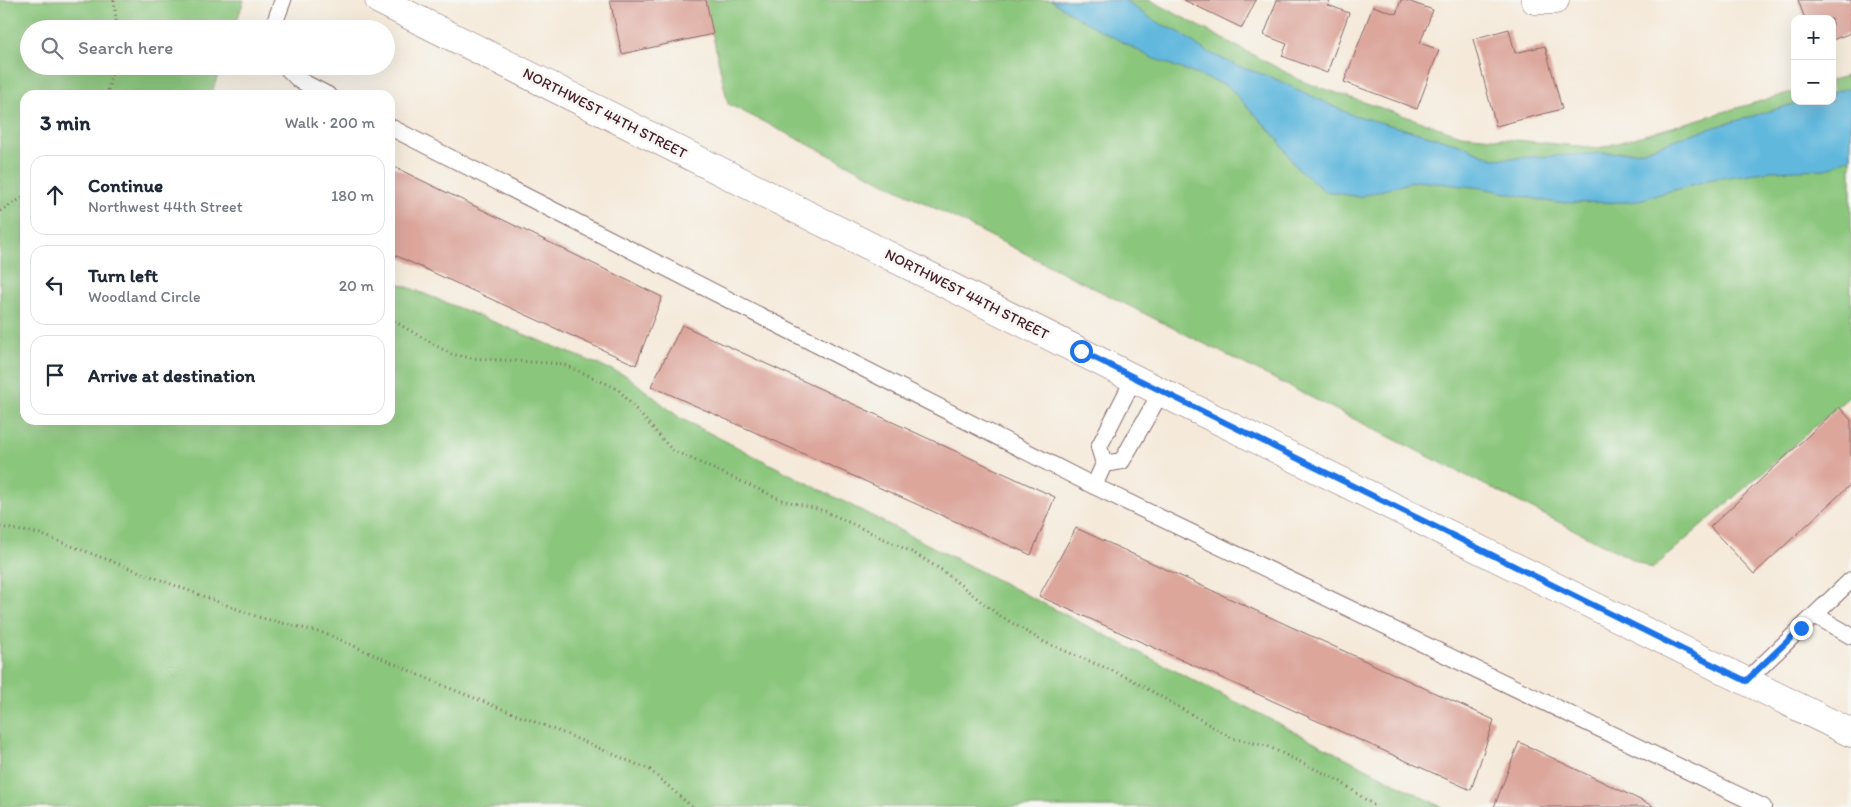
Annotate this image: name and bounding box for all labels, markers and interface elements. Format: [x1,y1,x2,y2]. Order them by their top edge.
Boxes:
map controls [1791,15,1836,105]
button: + [1791,15,1836,60]
search box [20,20,395,75]
icon: search [38,34,66,62]
text: Search here [78,36,173,59]
button: − [1791,60,1836,105]
street label: NORTHWEST 44TH STREET [520,64,691,163]
text: 3 min [40,110,90,135]
text: Walk · 200 m [285,113,375,132]
text: Continue [88,174,163,197]
icon: ahead [41,181,69,209]
text: 180 m [331,186,374,205]
text: Northwest 44th Street [88,197,243,216]
street label: NORTHWEST 44TH STREET [882,245,1053,344]
text: Turn left [88,264,158,287]
icon: left [41,271,69,299]
text: 20 m [339,276,374,295]
text: Woodland Circle [88,287,201,306]
route start [1070,340,1093,363]
icon: arrive [41,361,69,389]
text: Arrive at destination [88,364,255,387]
route end [1790,617,1813,640]

